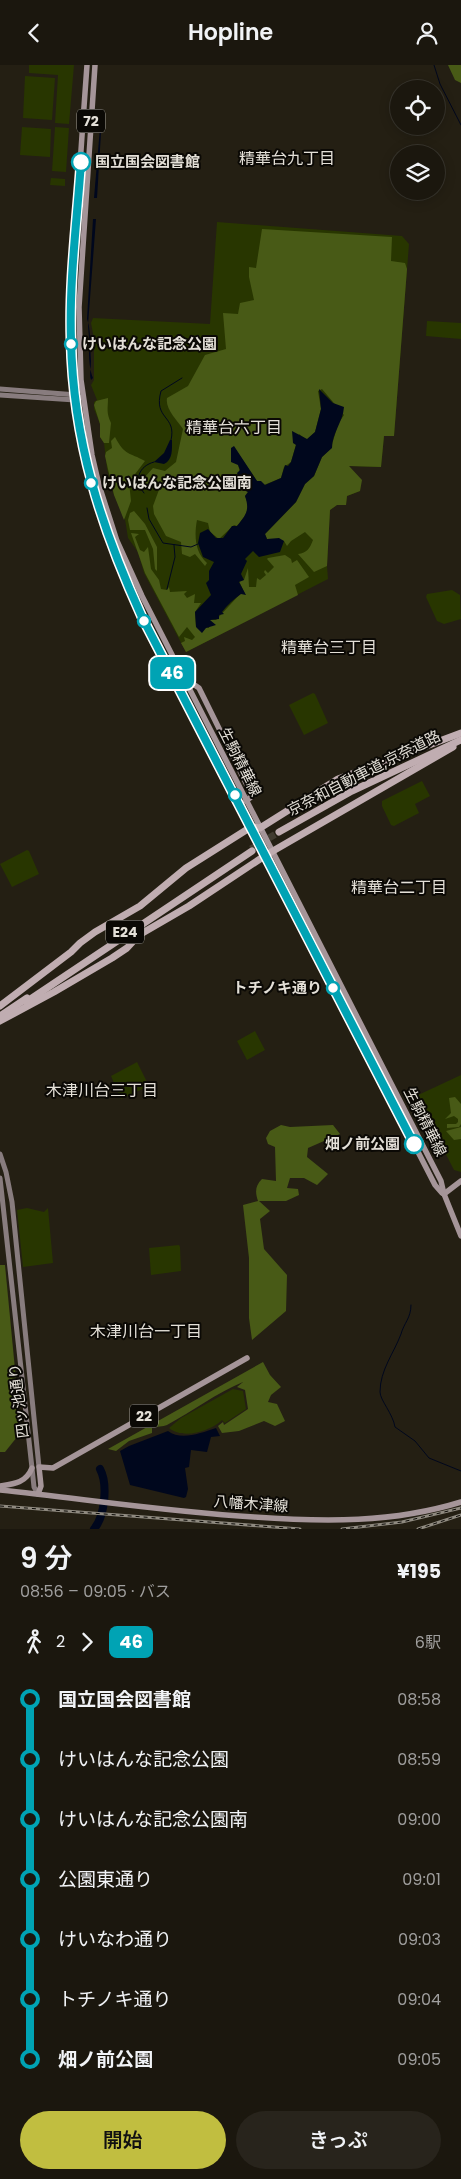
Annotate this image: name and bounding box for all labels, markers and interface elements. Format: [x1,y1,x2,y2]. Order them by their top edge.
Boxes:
text: Hopline [188,17,273,48]
icon: back [20,19,48,47]
icon: person [413,19,441,47]
map controls [390,80,445,200]
button: locate [390,80,445,135]
road number: 72 [77,109,105,133]
button: layers [390,145,445,200]
district label: 精華台九丁目 [239,147,335,170]
place label: 国立国会図書館 [95,151,200,172]
marker: 国立国会図書館 [71,152,91,172]
place label: けいはんな記念公園 [82,333,217,354]
marker: けいはんな記念公園 [64,337,78,351]
district label: 精華台六丁目 [186,416,282,439]
place label: けいはんな記念公園南 [102,472,252,493]
marker: けいはんな記念公園南 [84,476,98,490]
unlabelled marker [137,614,151,628]
district label: 精華台三丁目 [281,636,377,659]
line badge: 46 [150,657,194,689]
text: 46 [160,660,184,685]
street label: 生駒精華線 [214,724,267,800]
street label: 京奈和自動車道;京奈道路 [284,725,444,820]
unlabelled marker [228,788,242,802]
district label: 精華台二丁目 [351,876,447,899]
road number: E24 [106,921,144,944]
place label: トチノキ通り [232,977,322,998]
marker: トチノキ通り [326,981,340,995]
district label: 木津川台三丁目 [46,1079,158,1102]
street label: 生駒精華線 [399,1084,452,1160]
place label: 畑ノ前公園 [325,1133,400,1154]
marker: 畑ノ前公園 [404,1134,424,1154]
district label: 木津川台一丁目 [90,1320,202,1343]
street label: 四ッ池通り [4,1363,33,1440]
road number: 22 [130,1405,158,1427]
street label: 八幡木津線 [213,1490,289,1517]
text: 9 分 [20,1539,72,1578]
text: ¥195 [397,1558,441,1585]
text: 08:56 – 09:05 · バス [20,1580,171,1603]
icon: walk [20,1628,48,1656]
icon: forward [73,1628,101,1656]
text: 46 [119,1629,143,1654]
text: 2 [56,1630,65,1653]
text: 6駅 [415,1631,441,1654]
text: 国立国会図書館 [58,1686,191,1713]
text: 08:58 [397,1688,441,1711]
text: けいはんな記念公園 [58,1746,229,1773]
text: 08:59 [397,1748,441,1771]
text: けいはんな記念公園南 [58,1806,248,1833]
text: 09:00 [397,1808,441,1831]
text: 公園東通り [58,1866,153,1893]
text: 09:01 [402,1868,441,1891]
text: けいなわ通り [58,1926,172,1953]
text: 09:03 [398,1928,441,1951]
text: トチノキ通り [58,1986,171,2013]
text: 09:04 [397,1988,441,2011]
text: 畑ノ前公園 [58,2046,153,2073]
text: 09:05 [397,2048,441,2071]
button: 開始 [20,2111,226,2169]
button: きっぷ [236,2111,441,2169]

